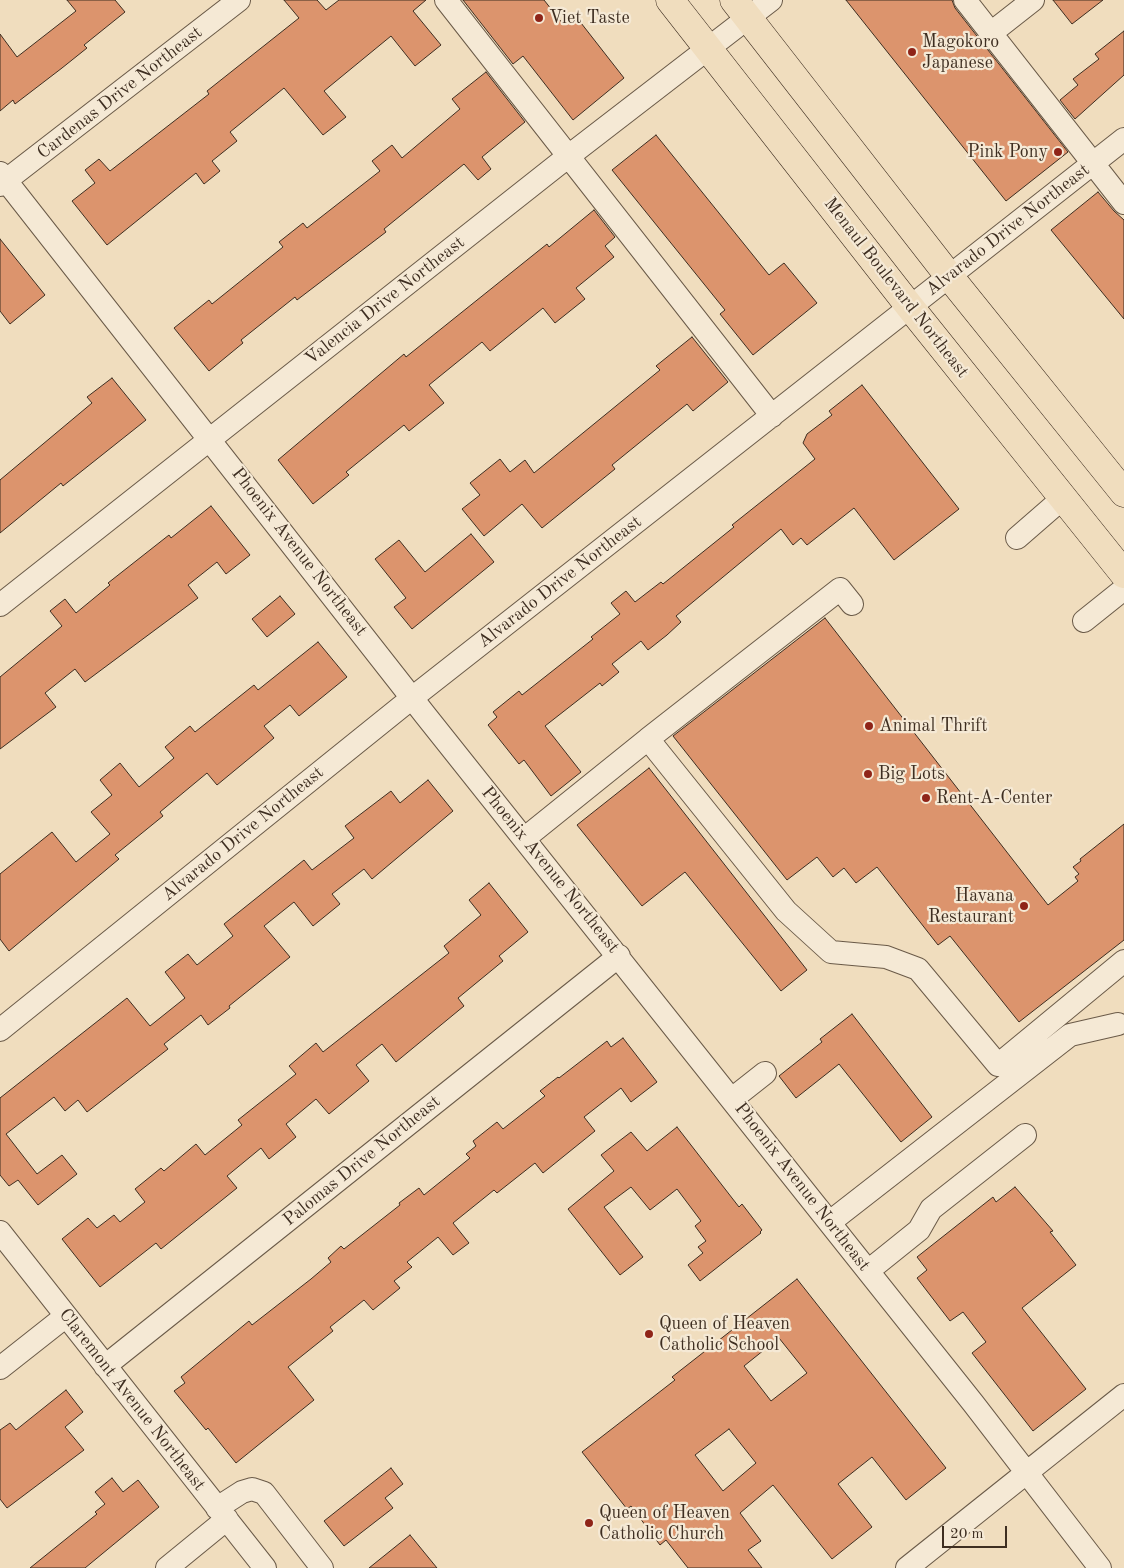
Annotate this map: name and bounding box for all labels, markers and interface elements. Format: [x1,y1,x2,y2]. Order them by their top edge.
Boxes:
place label: Viet Taste [549,7,630,29]
marker: Viet Taste [533,12,545,24]
street label: Cardenas Drive Northeast [33,22,207,164]
place label: Magokoro Japanese [922,31,999,74]
marker: Magokoro Japanese [906,46,918,58]
place label: Pink Pony [967,141,1048,163]
marker: Pink Pony [1052,146,1064,158]
street label: Alvarado Drive Northeast [922,159,1094,301]
street label: Menaul Boulevard Northeast [819,194,973,382]
street label: Valencia Drive Northeast [301,232,469,370]
street label: Phoenix Avenue Northeast [226,463,372,641]
street label: Alvarado Drive Northeast [474,511,646,653]
place label: Animal Thrift [879,715,988,737]
marker: Animal Thrift [863,720,875,732]
street label: Alvarado Drive Northeast [158,762,328,906]
place label: Big Lots [878,763,945,785]
marker: Big Lots [862,768,874,780]
street label: Phoenix Avenue Northeast [476,782,624,958]
place label: Rent-A-Center [936,787,1052,809]
marker: Rent-A-Center [920,792,932,804]
place label: Havana Restaurant [928,885,1014,928]
marker: Havana Restaurant [1018,900,1030,912]
street label: Palomas Drive Northeast [279,1091,445,1231]
street label: Phoenix Avenue Northeast [729,1098,875,1276]
street label: Claremont Avenue Northeast [54,1305,210,1495]
place label: Queen of Heaven Catholic School [659,1313,790,1356]
marker: Queen of Heaven Catholic School [643,1328,655,1340]
place label: Queen of Heaven Catholic Church [599,1502,730,1545]
scale bar [944,1516,1009,1548]
marker: Queen of Heaven Catholic Church [583,1517,595,1529]
text: 20 m [950,1527,984,1542]

